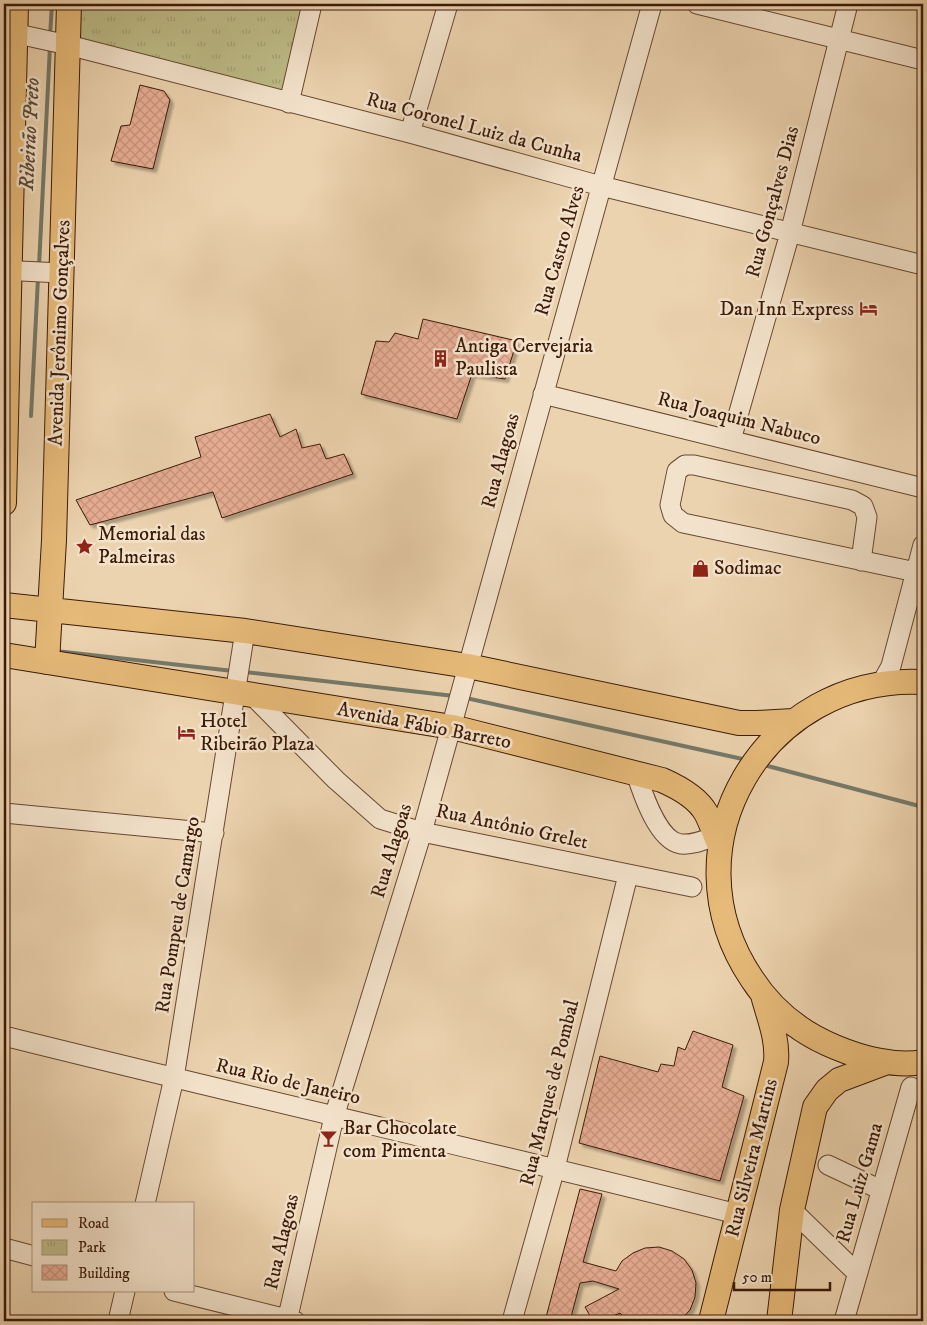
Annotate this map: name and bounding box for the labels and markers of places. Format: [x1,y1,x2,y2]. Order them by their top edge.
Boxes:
place label: Dan Inn Express [719,297,854,322]
hotel icon: Dan Inn Express [858,299,878,319]
place label: Antiga Cervejaria Paulista [455,334,593,382]
building icon: Antiga Cervejaria Paulista [431,348,451,368]
place label: Memorial das Palmeiras [98,522,206,570]
place icon: Memorial das Palmeiras [74,536,94,556]
place label: Sodimac [714,556,782,581]
shop icon: Sodimac [690,558,710,578]
place label: Hotel Ribeirão Plaza [200,709,315,757]
hotel icon: Hotel Ribeirão Plaza [176,723,196,743]
place label: Bar Chocolate com Pimenta [343,1116,457,1164]
bar icon: Bar Chocolate com Pimenta [319,1129,339,1149]

